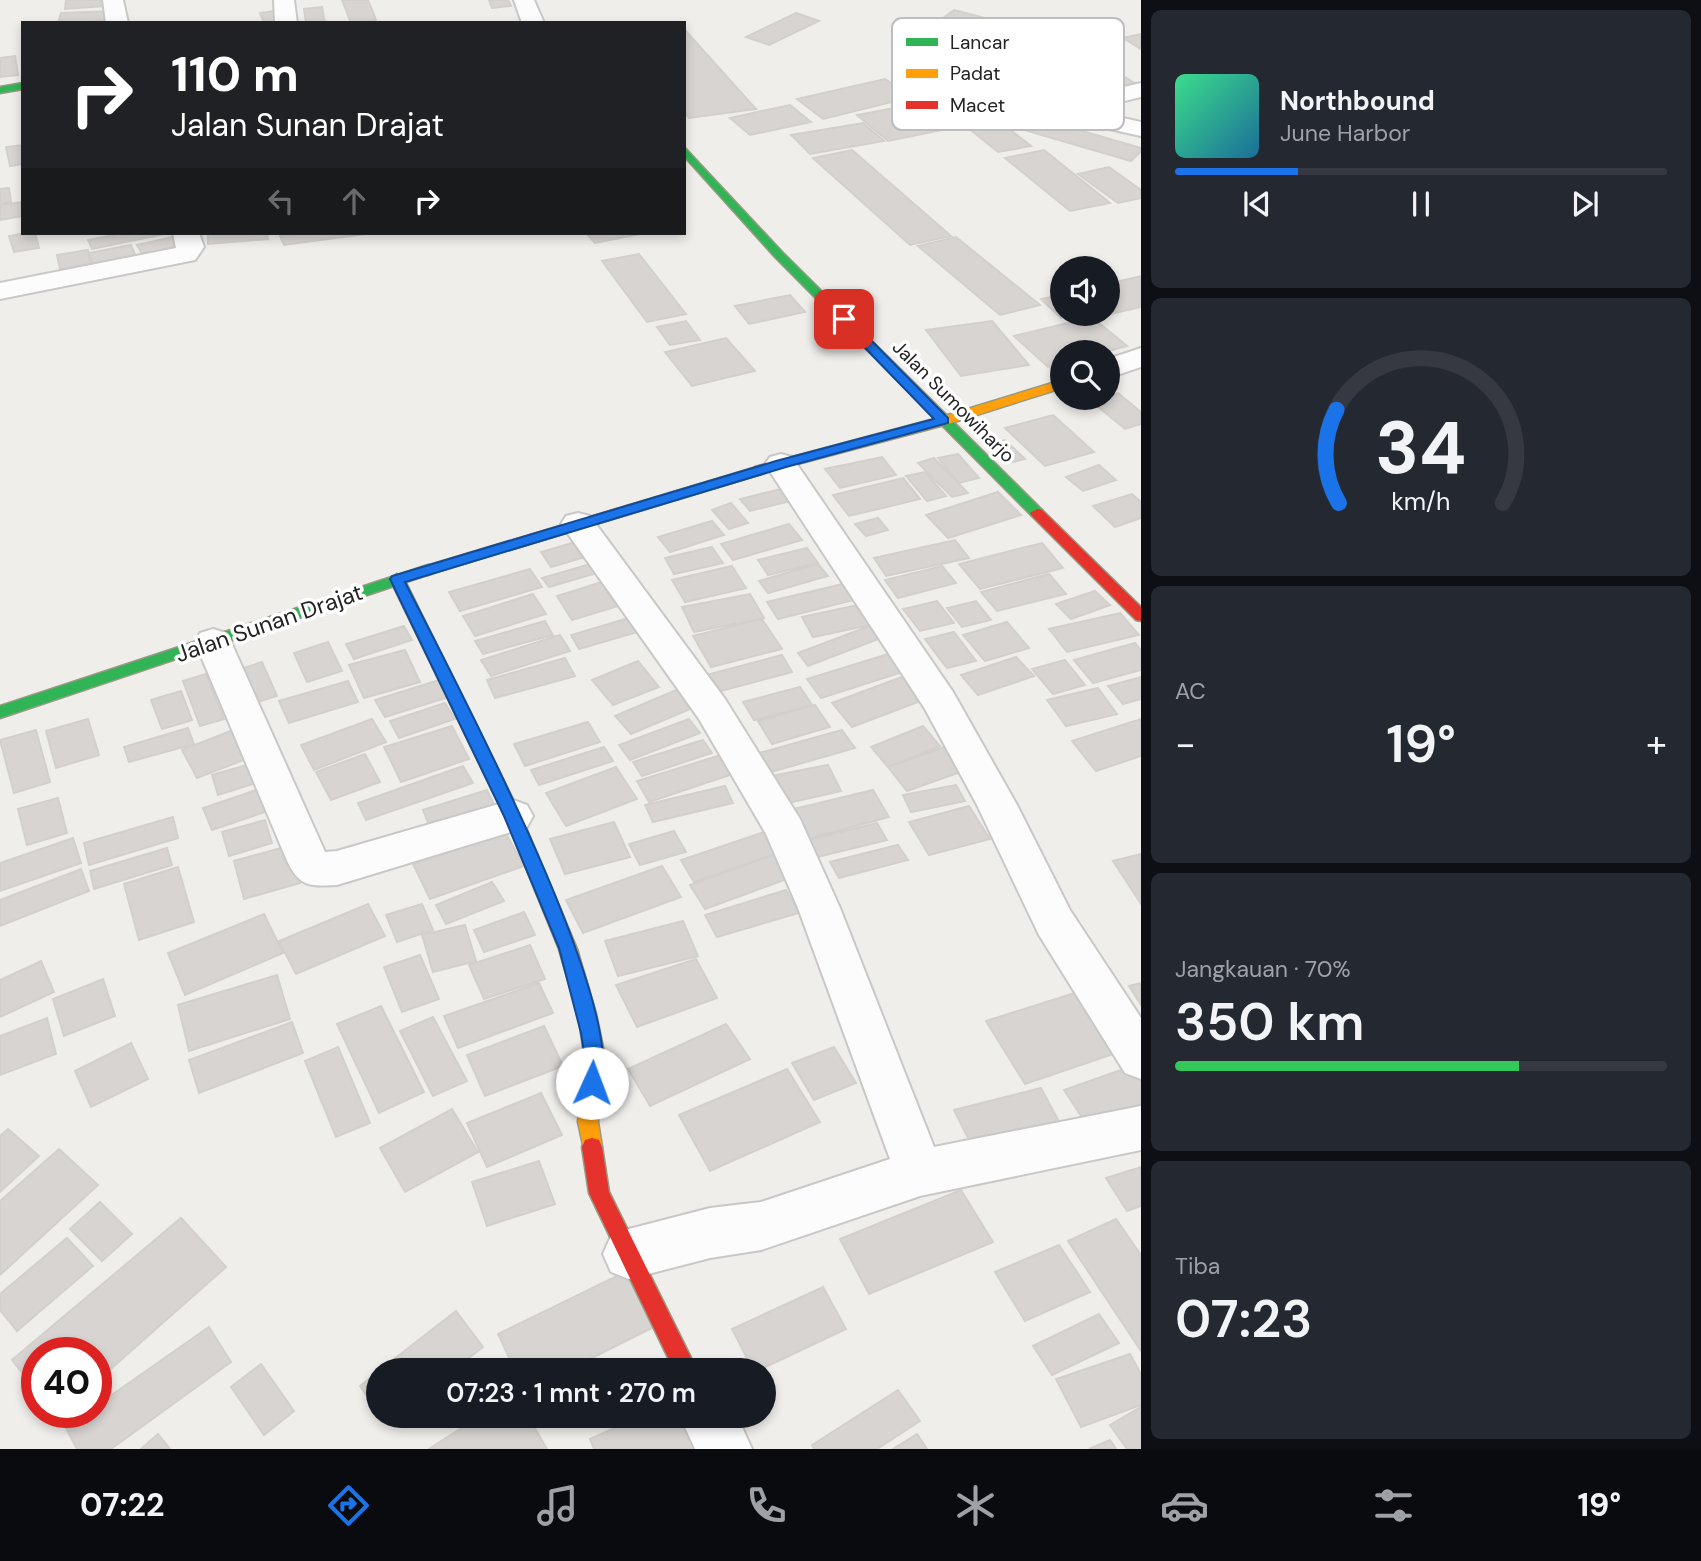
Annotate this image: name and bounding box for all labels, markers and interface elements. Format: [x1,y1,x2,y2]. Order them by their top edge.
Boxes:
legend [892,18,1124,130]
text: Lancar [950,30,1010,55]
text: 110 m [171,42,299,106]
icon: right [56,49,147,140]
text: Padat [950,61,1000,86]
text: Northbound [1280,84,1435,118]
text: Macet [950,93,1005,118]
text: Jalan Sunan Drajat [171,104,444,146]
text: June Harbor [1280,118,1410,148]
icon: left [262,182,300,220]
icon: ahead [335,182,373,220]
icon: right [408,182,446,220]
icon: previous [1238,185,1276,223]
icon: pause [1402,185,1440,223]
icon: next [1566,185,1604,223]
map controls [1050,256,1120,410]
button: sound [1050,256,1120,326]
pin [814,289,874,349]
icon: arrive [825,300,863,338]
street label: Jalan Sumowiharjo [887,335,1020,468]
button: search [1050,340,1120,410]
text: 34 [1375,401,1467,496]
text: km/h [1391,484,1451,517]
street label: Jalan Sunan Drajat [171,577,367,669]
text: AC [1175,676,1206,706]
text: 19° [1386,710,1456,778]
text: − [1175,719,1196,769]
text: + [1646,719,1667,769]
text: Jangkauan · 70% [1175,954,1351,984]
text: 350 km [1175,988,1364,1056]
position arrow [555,1046,629,1120]
text: Tiba [1175,1251,1220,1281]
text: 07:23 [1175,1285,1312,1353]
speed limit sign: 40 [21,1337,112,1428]
text: 07:23 · 1 mnt · 270 m [446,1376,696,1410]
icon: directions [324,1481,373,1530]
icon: music [533,1481,582,1530]
icon: phone [742,1481,791,1530]
icon: climate [951,1481,1000,1530]
icon: car [1160,1481,1209,1530]
icon: filters [1369,1481,1418,1530]
text: 07:22 [80,1484,165,1526]
text: 19° [1577,1484,1621,1526]

